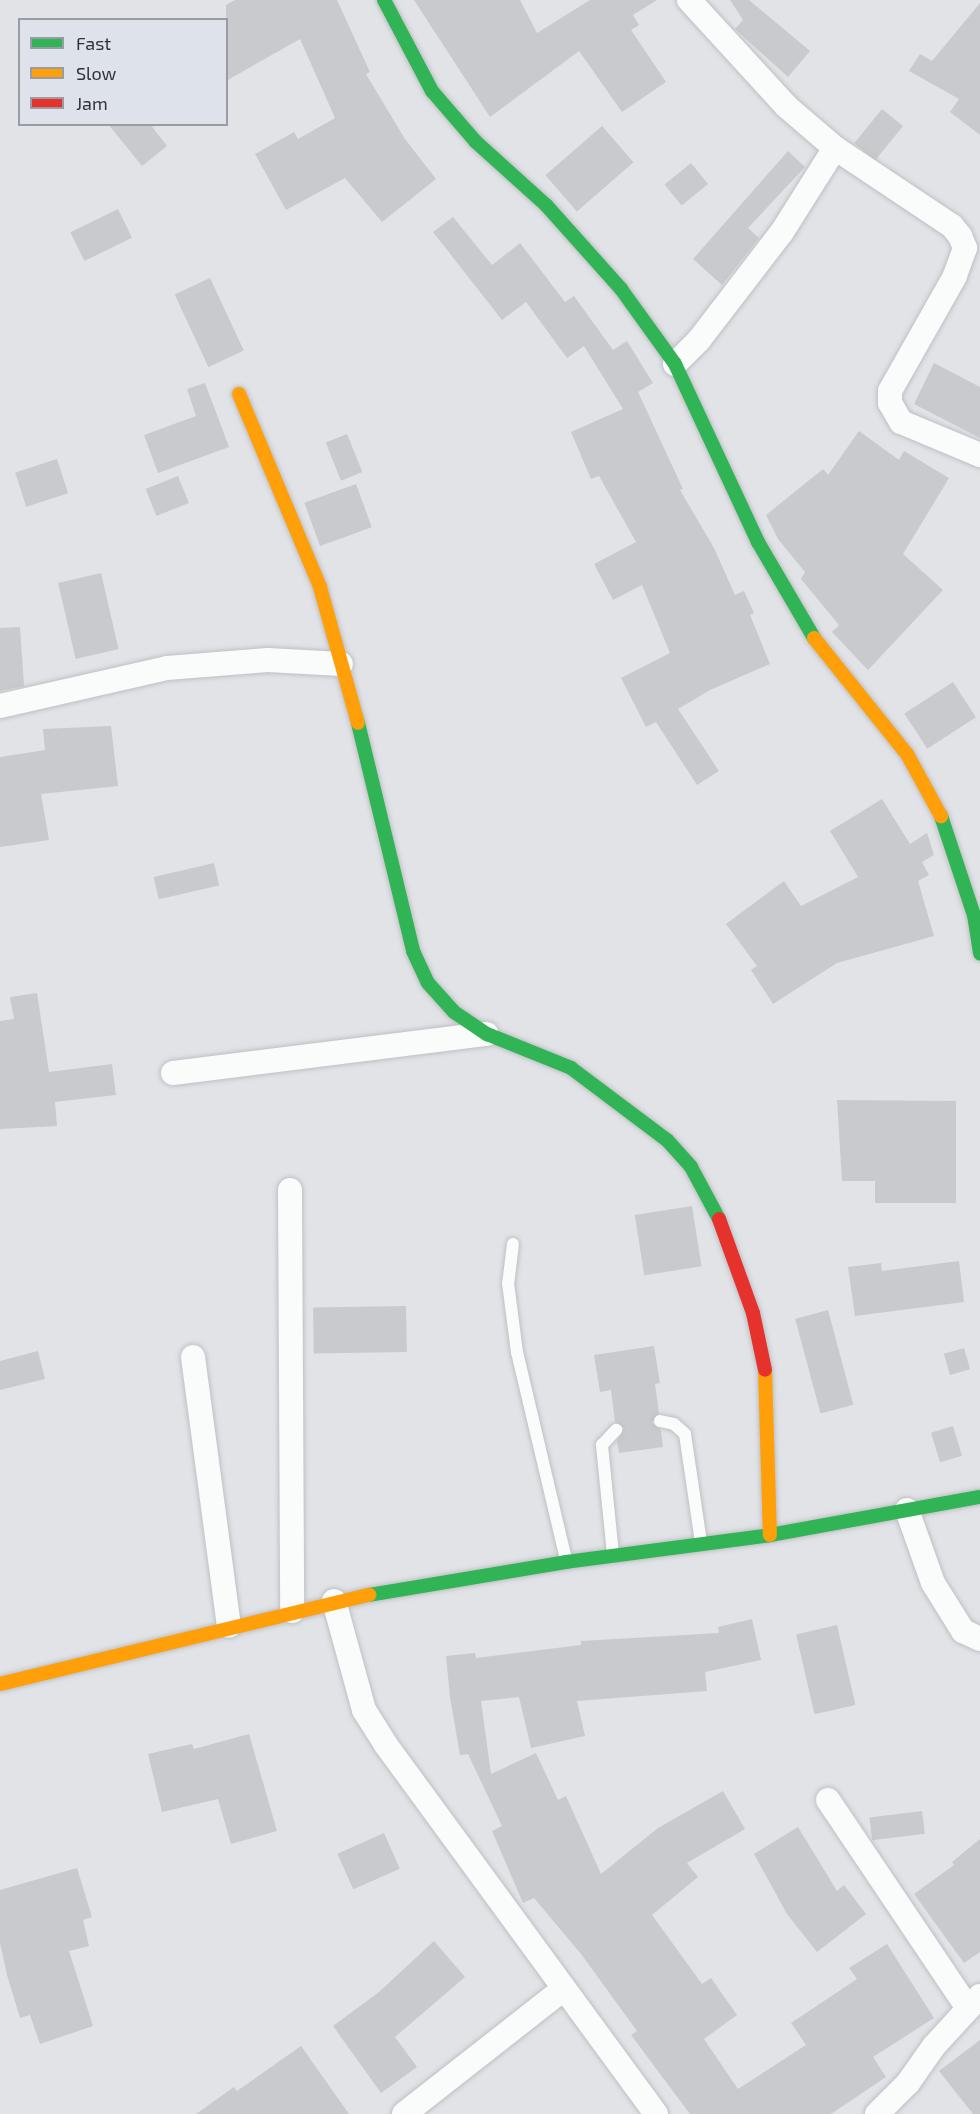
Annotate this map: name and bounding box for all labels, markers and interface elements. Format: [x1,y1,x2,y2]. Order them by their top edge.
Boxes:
legend [18,18,228,126]
text: Fast [76,32,111,54]
text: Slow [76,62,116,84]
text: Jam [76,92,108,114]

